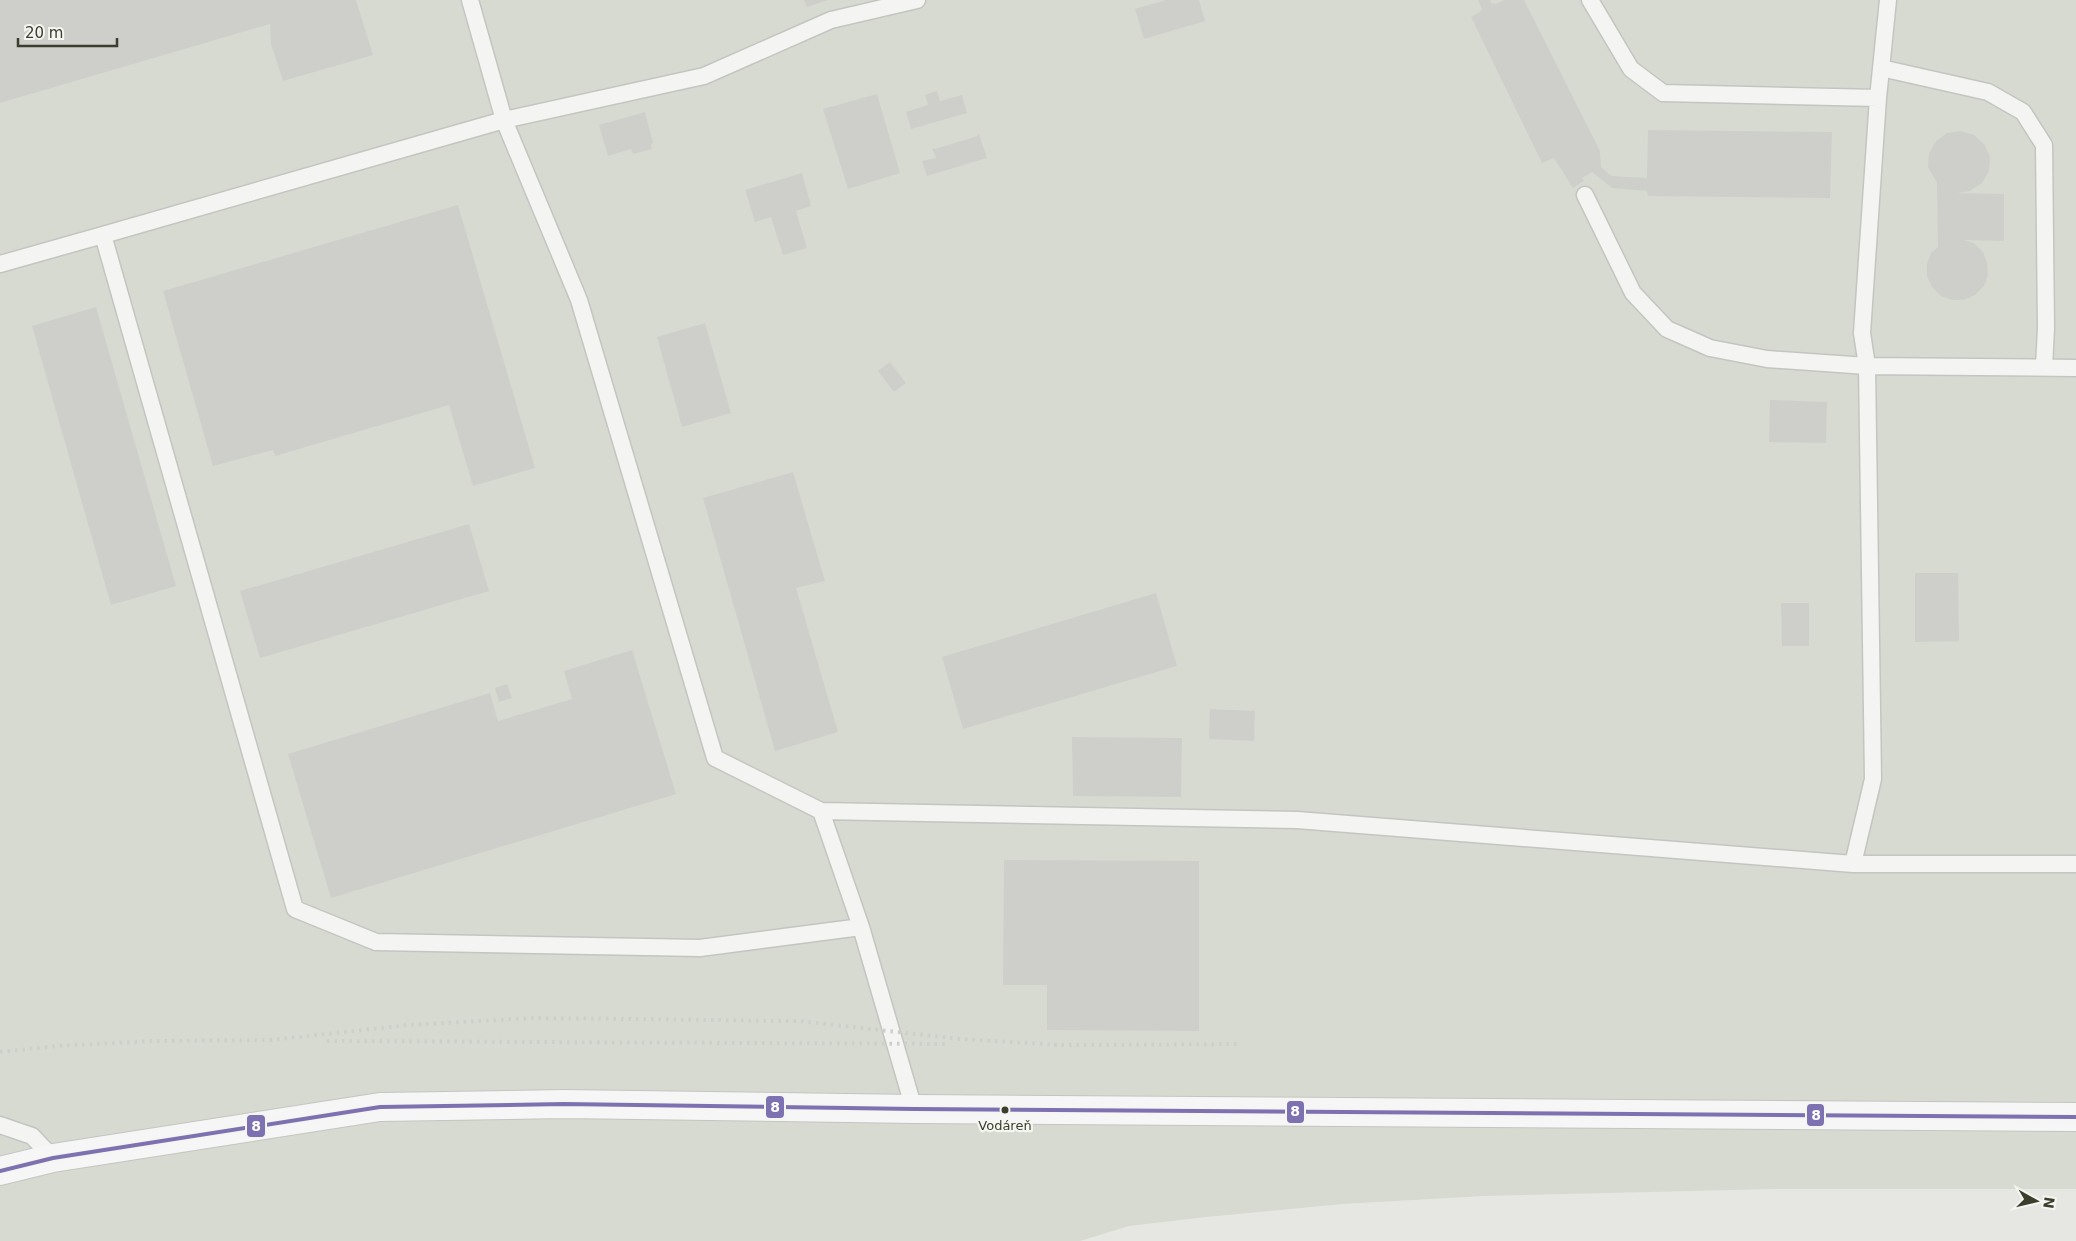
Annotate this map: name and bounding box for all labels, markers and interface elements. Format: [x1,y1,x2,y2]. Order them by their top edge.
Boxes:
scale bar [18,15,116,47]
text: 20 m [25,24,63,42]
line badge: 8 [765,1095,785,1119]
text: 8 [770,1099,780,1115]
line badge: 8 [1286,1100,1305,1124]
text: 8 [1290,1103,1300,1119]
line badge: 8 [1806,1103,1825,1127]
marker: Vodáreň [1000,1105,1010,1115]
text: 8 [1811,1107,1821,1123]
line badge: 8 [246,1114,266,1138]
text: 8 [251,1118,261,1134]
place label: Vodáreň [978,1118,1032,1133]
north arrow [2011,1176,2061,1226]
text: N [2040,1196,2058,1210]

